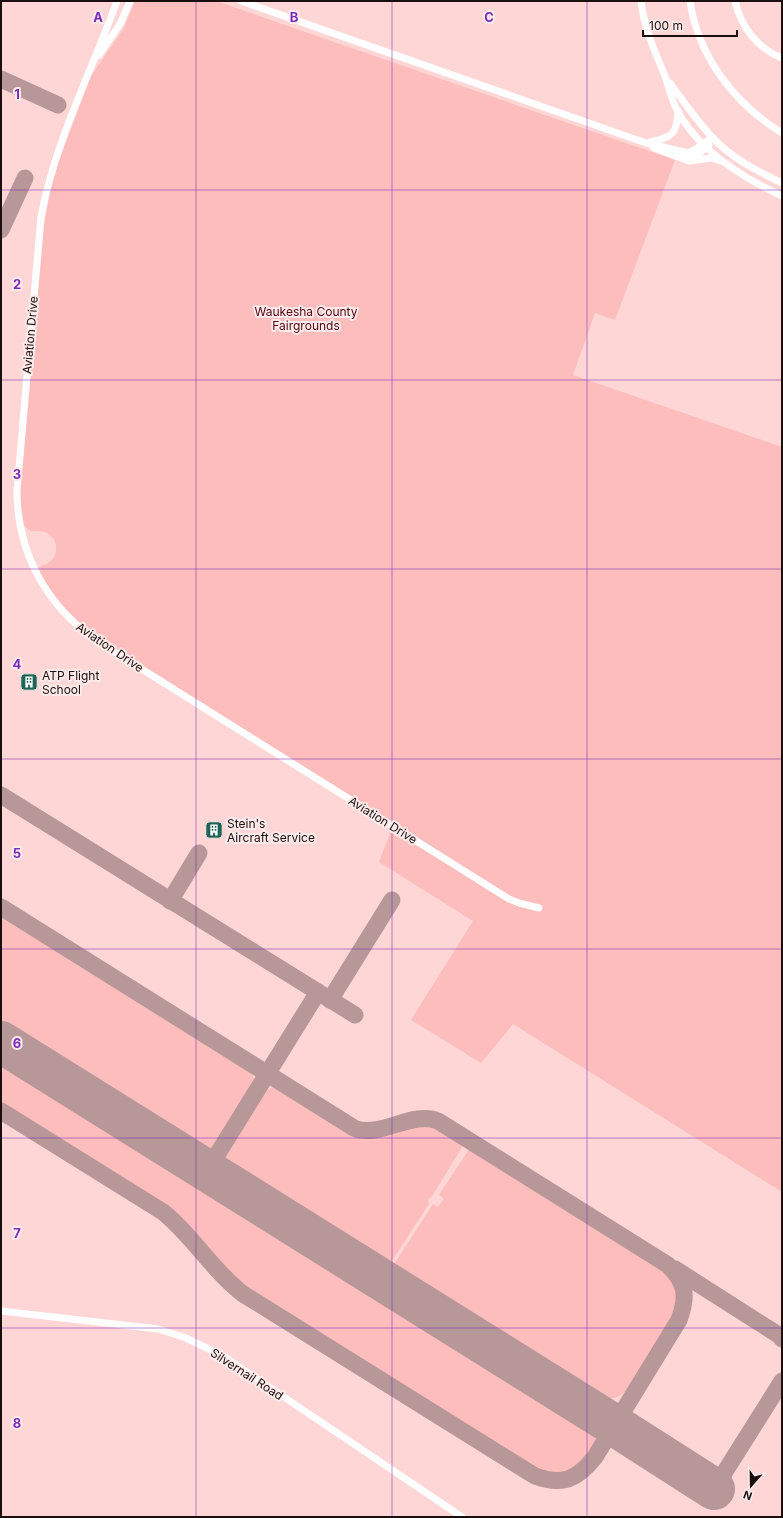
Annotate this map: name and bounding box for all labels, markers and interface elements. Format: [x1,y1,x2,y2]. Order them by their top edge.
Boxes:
text: A [93,9,103,25]
text: B [290,9,299,25]
text: C [484,9,494,25]
scale bar [643,12,737,38]
text: 100 m [649,18,683,33]
text: 1 [14,86,20,102]
text: 2 [13,276,21,292]
street label: Aviation Drive [19,295,41,375]
park label: Waukesha County Fairgrounds [255,304,358,333]
text: 3 [13,466,21,482]
street label: Aviation Drive [73,619,147,675]
text: 4 [13,656,22,672]
place label: ATP Flight School [42,668,99,697]
building icon: ATP Flight School [19,672,39,692]
street label: Aviation Drive [346,793,420,847]
place label: Stein's Aircraft Service [227,816,315,845]
building icon: Stein's Aircraft Service [204,820,224,840]
text: 5 [13,845,21,861]
text: 6 [13,1035,21,1051]
text: 7 [13,1225,21,1241]
street label: Silvernail Road [208,1345,286,1403]
text: 8 [13,1415,21,1431]
north arrow [731,1466,771,1506]
text: N [741,1487,754,1503]

